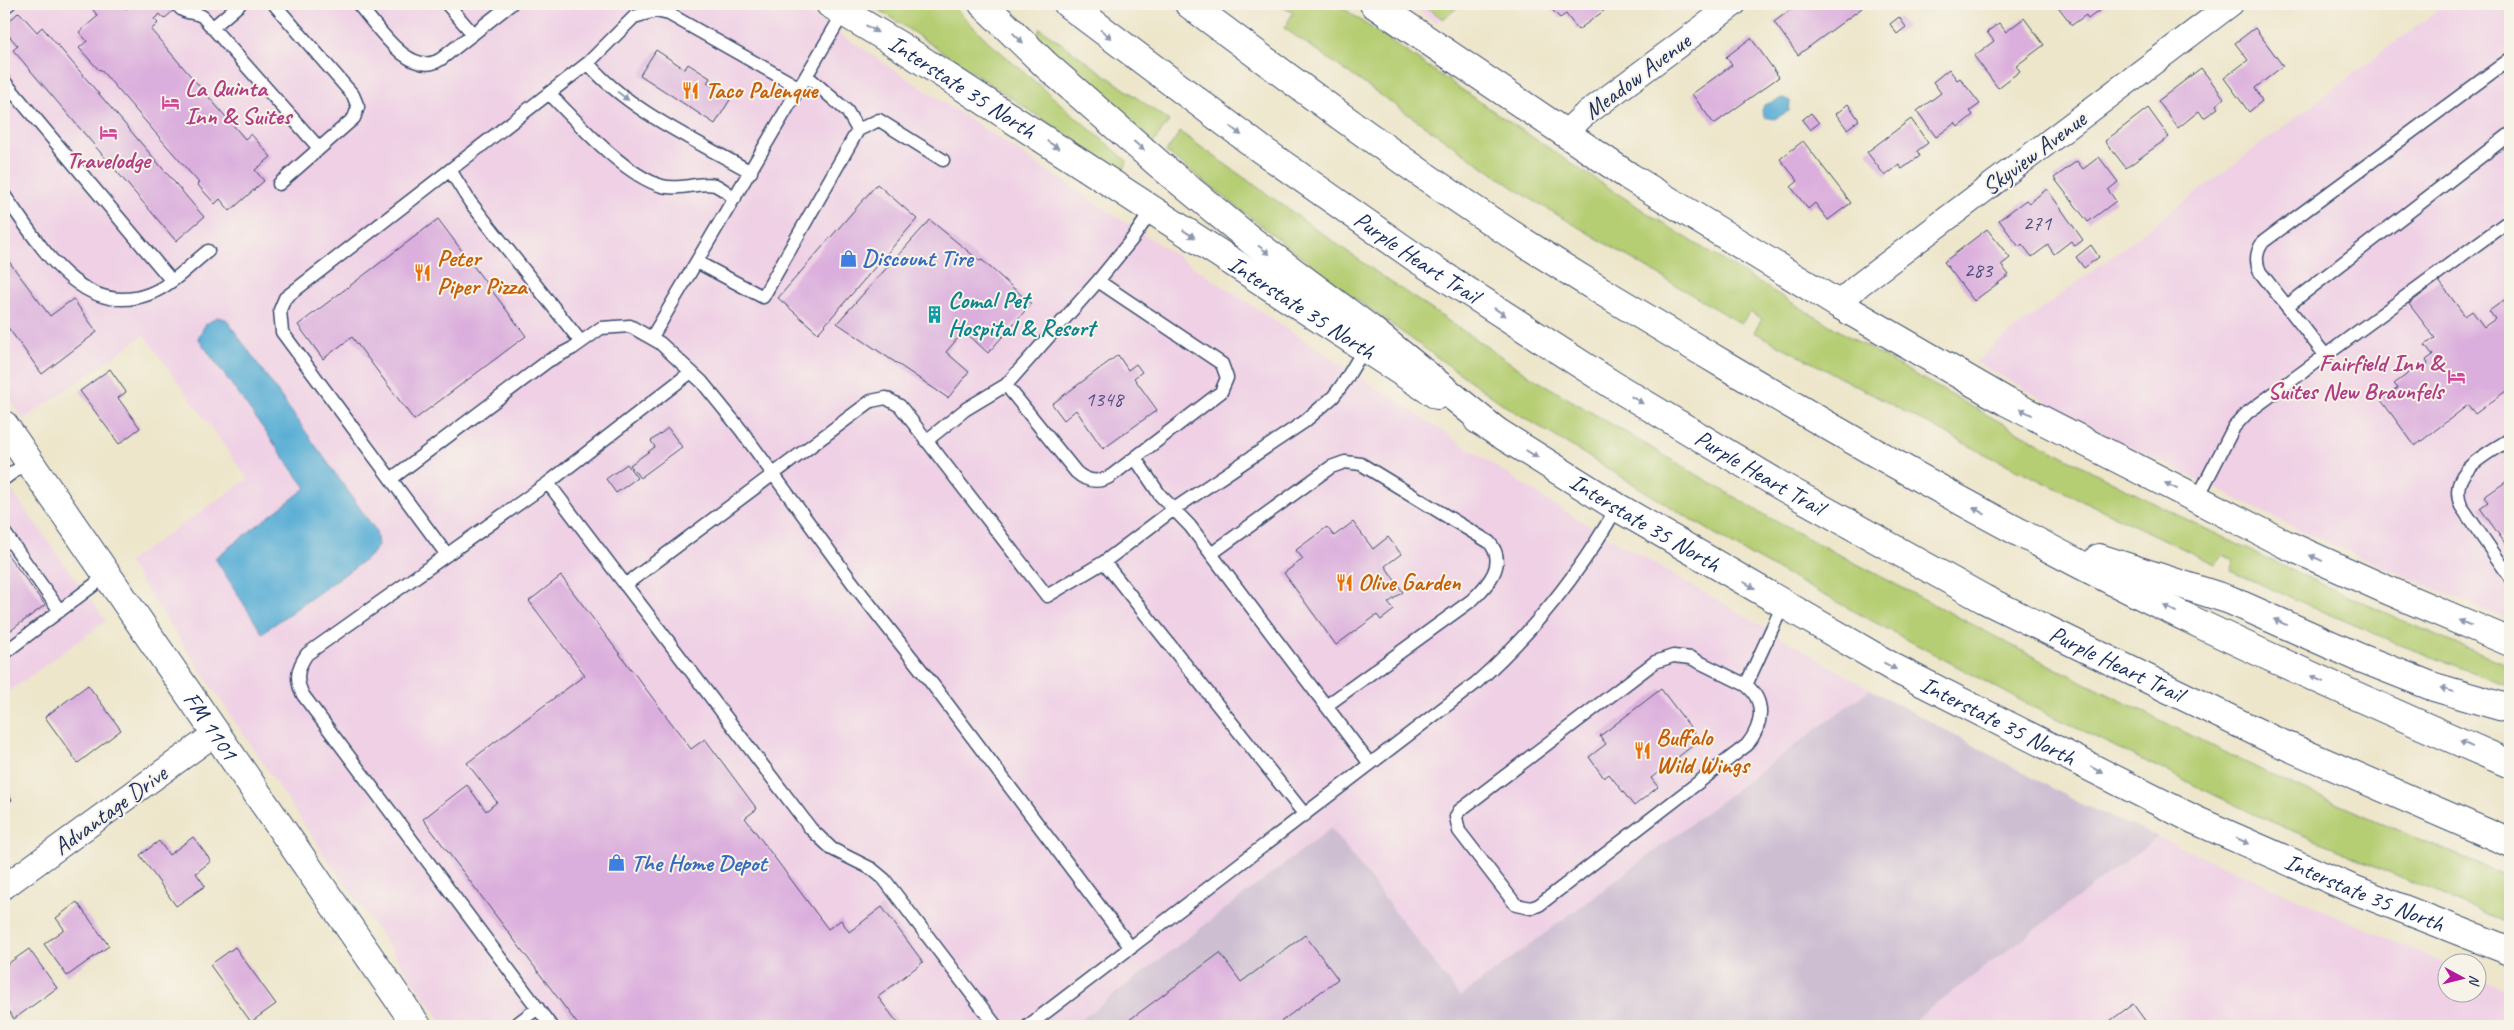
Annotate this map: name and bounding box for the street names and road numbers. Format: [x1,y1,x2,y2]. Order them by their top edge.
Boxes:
street label: Meadow Avenue [1578,25,1698,126]
street label: Interstate 35 North [883,28,1043,146]
street label: Skyview Avenue [1976,103,2094,202]
street label: Purple Heart Trail [1348,204,1488,312]
street label: Interstate 35 North [1223,248,1382,367]
street label: Purple Heart Trail [1689,423,1833,524]
street label: Interstate 35 North [1564,466,1727,579]
street label: Purple Heart Trail [2045,618,2192,711]
street label: Interstate 35 North [1916,669,2082,773]
street label: FM 1101 [177,686,245,767]
street label: Advantage Drive [47,757,175,861]
street label: Interstate 35 North [2280,846,2450,939]

